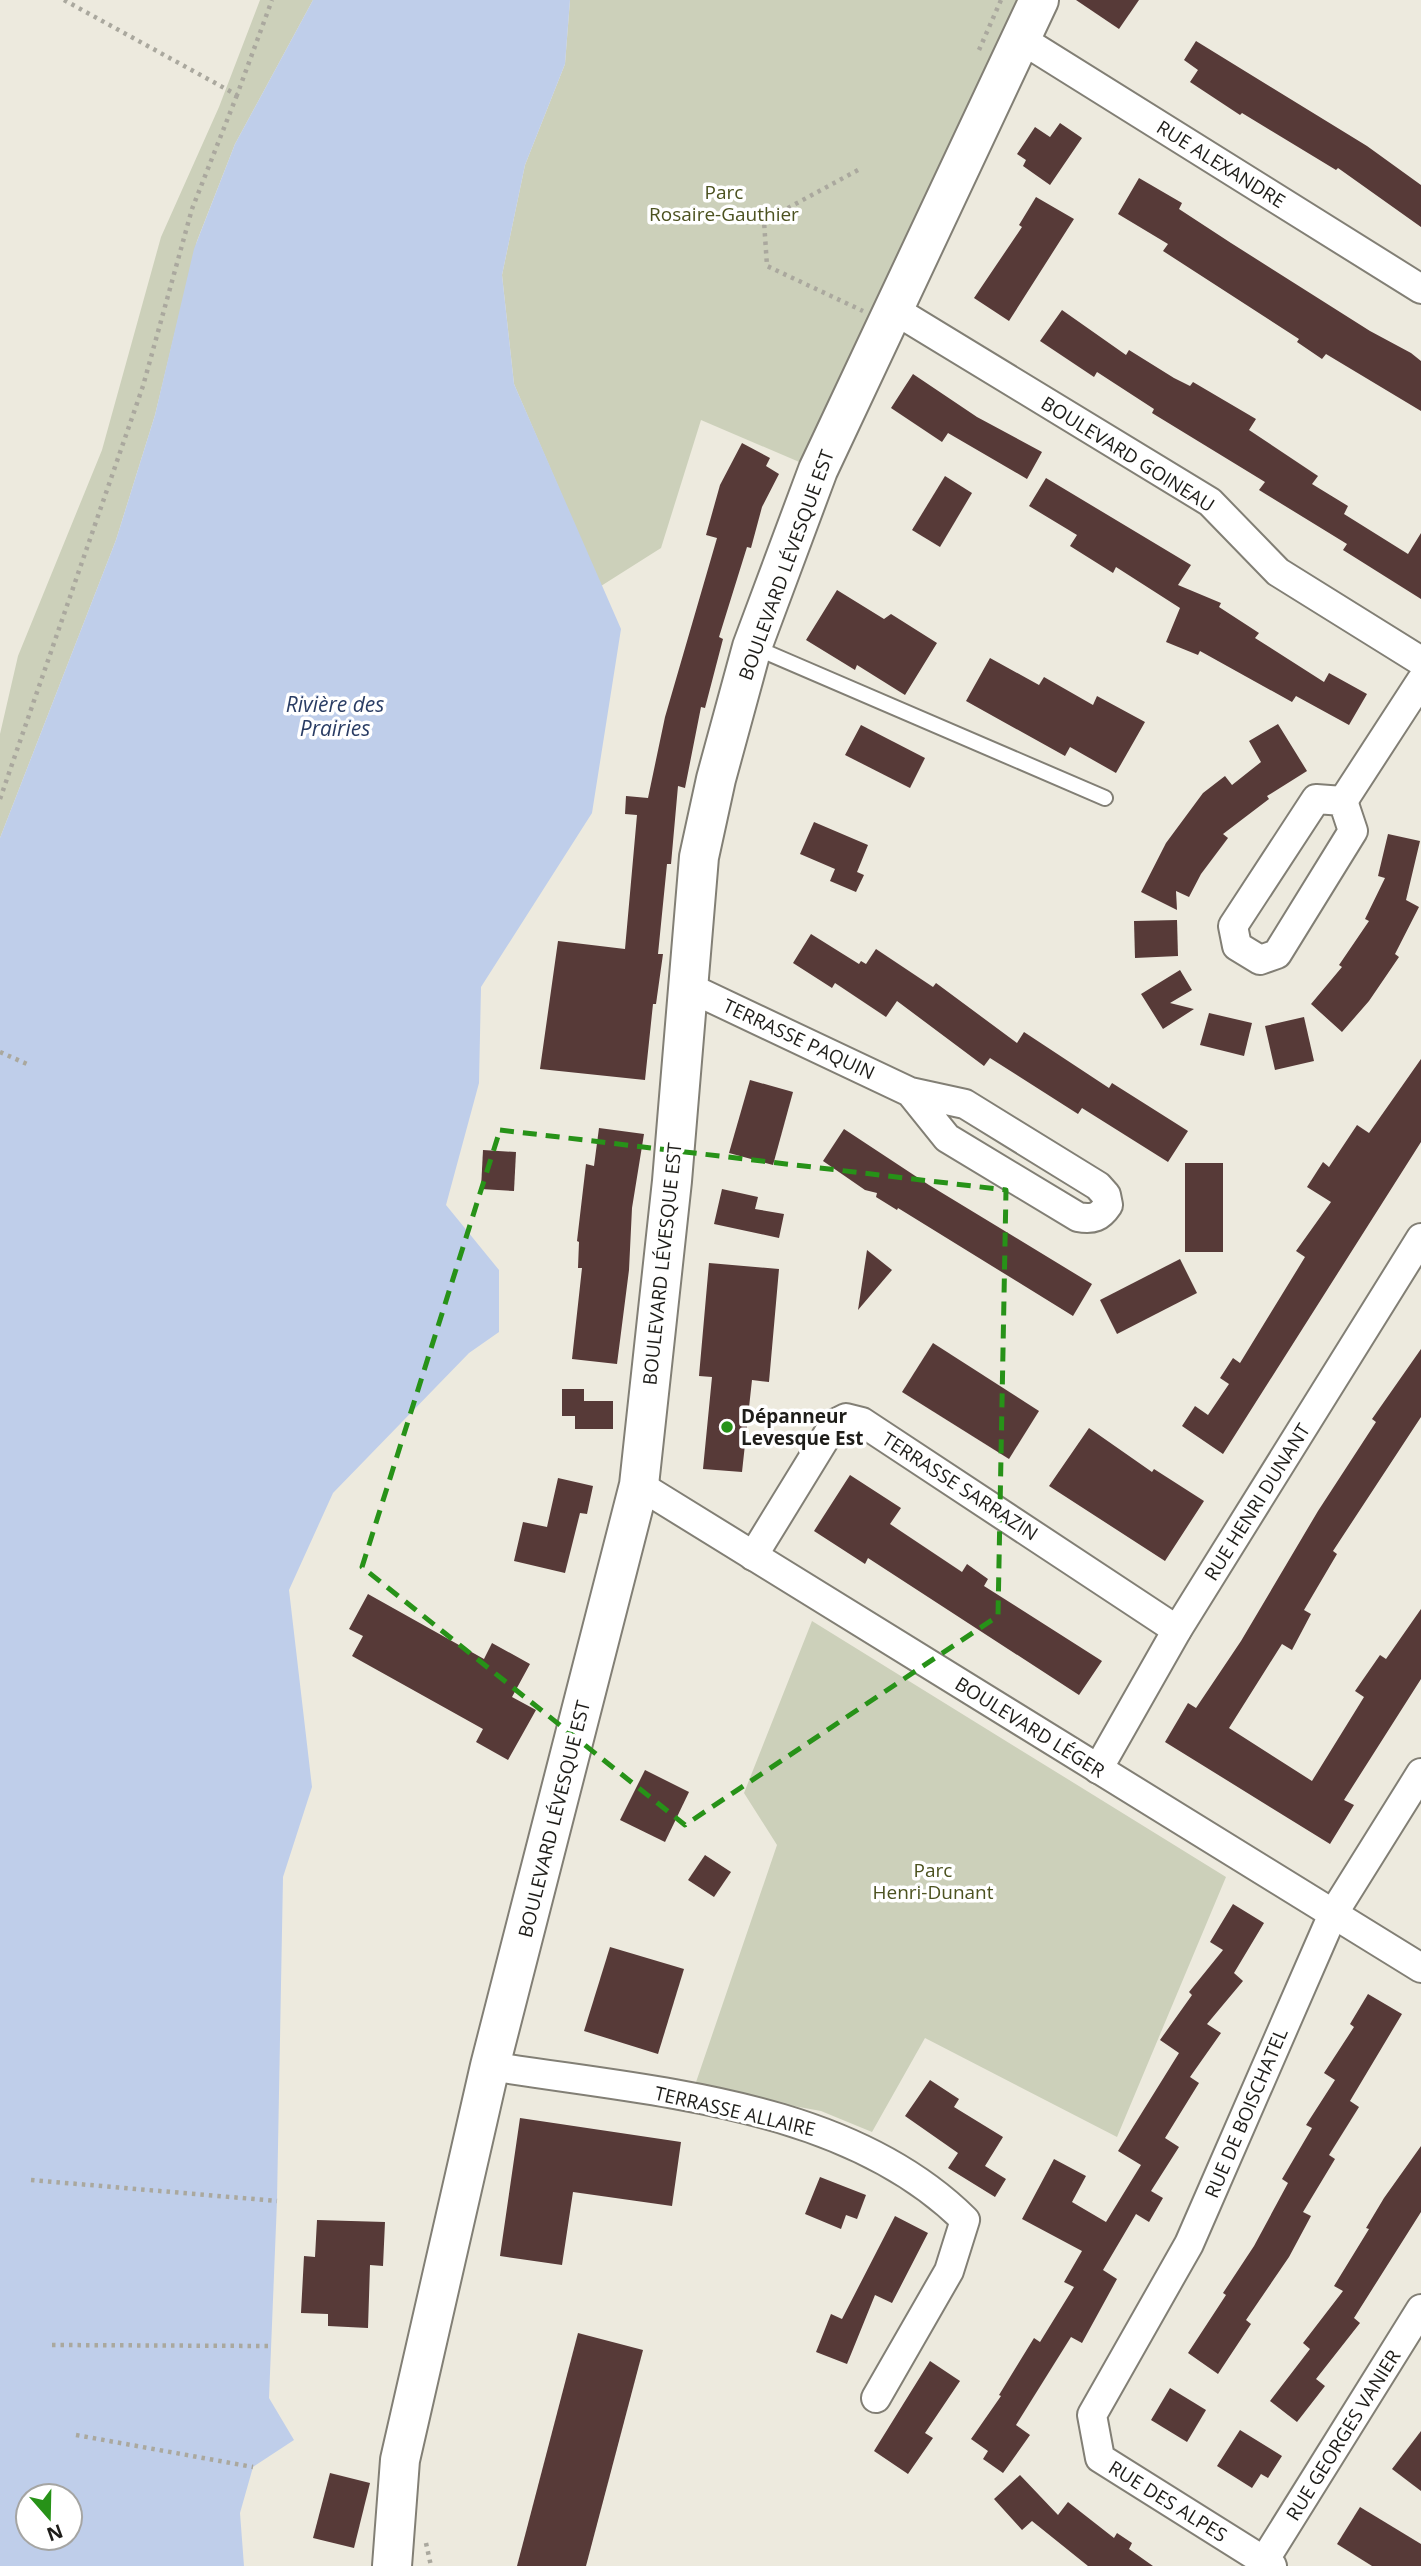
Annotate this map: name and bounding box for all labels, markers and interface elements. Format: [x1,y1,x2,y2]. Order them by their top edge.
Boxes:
street label: RUE ALEXANDRE [1152,114,1290,214]
park label: Parc Rosaire-Gauthier [649,179,799,227]
street label: BOULEVARD GOINEAU [1036,390,1220,518]
street label: BOULEVARD LÉVESQUE EST [732,446,840,684]
water label: Rivière des Prairies [286,690,384,742]
street label: TERRASSE PAQUIN [719,992,879,1086]
street label: BOULEVARD LÉVESQUE EST [636,1141,688,1386]
place label: Dépanneur Levesque Est [741,1403,863,1451]
street label: RUE HENRI DUNANT [1198,1418,1316,1585]
marker: Dépanneur Levesque Est [719,1419,735,1435]
street label: TERRASSE SARRAZIN [877,1426,1043,1546]
street label: BOULEVARD LÉGER [950,1670,1110,1784]
street label: BOULEVARD LÉVESQUE EST [512,1697,596,1940]
park label: Parc Henri-Dunant [872,1857,994,1905]
street label: RUE DE BOISCHATEL [1198,2024,1294,2202]
street label: TERRASSE ALLAIRE [652,2080,818,2142]
street label: RUE GEORGES VANIER [1280,2344,1406,2525]
street label: RUE DES ALPES [1104,2454,1232,2548]
north arrow [14,2482,84,2552]
text: N [43,2518,67,2548]

